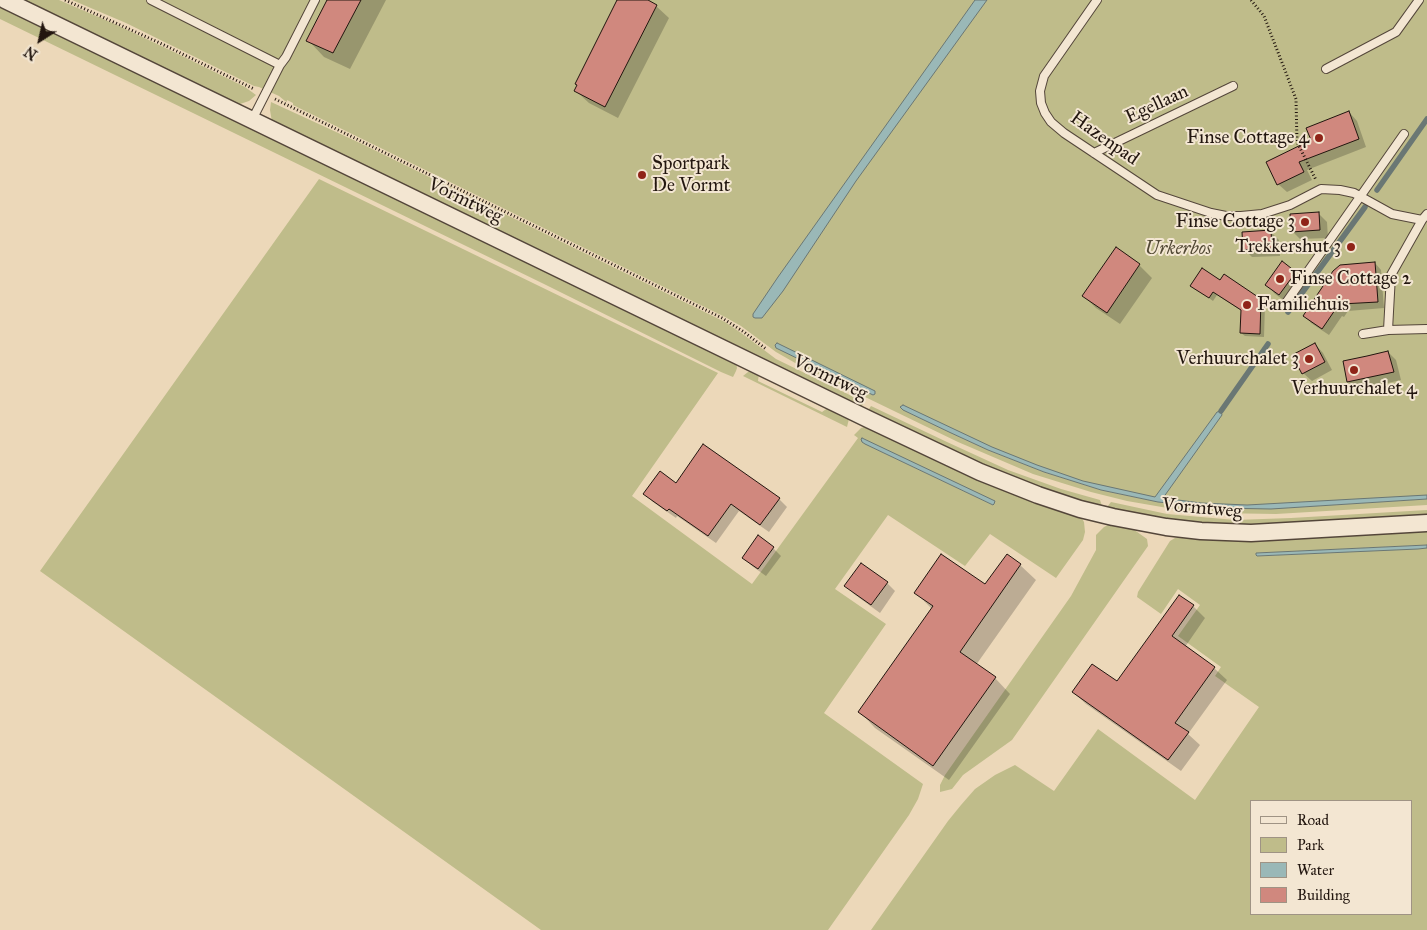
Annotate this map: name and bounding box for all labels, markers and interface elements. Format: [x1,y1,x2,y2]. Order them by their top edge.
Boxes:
north arrow [15,15,65,65]
text: N [21,42,41,63]
street label: Egellaan [1122,81,1192,129]
street label: Hazenpad [1065,107,1143,171]
place label: Finse Cottage 4 [1187,127,1309,149]
marker: Finse Cottage 4 [1313,132,1325,144]
place label: Sportpark De Vormt [652,153,730,197]
marker: Sportpark De Vormt [636,169,648,181]
street label: Vormtweg [424,173,506,229]
place label: Finse Cottage 3 [1176,211,1295,233]
marker: Finse Cottage 3 [1299,216,1311,228]
place label: Trekkershut 3 [1235,236,1341,258]
park label: Urkerbos [1145,238,1211,260]
marker: Trekkershut 3 [1345,241,1357,253]
place label: Finse Cottage 2 [1290,268,1411,290]
marker: Finse Cottage 2 [1274,273,1286,285]
place label: Familiehuis [1257,294,1349,316]
marker: Familiehuis [1241,299,1253,311]
place label: Verhuurchalet 3 [1177,348,1299,370]
street label: Vormtweg [789,350,871,406]
marker: Verhuurchalet 3 [1303,353,1315,365]
marker: Verhuurchalet 4 [1348,364,1360,376]
place label: Verhuurchalet 4 [1291,378,1417,400]
street label: Vormtweg [1161,494,1243,524]
legend [1250,800,1412,915]
text: Road [1297,811,1329,829]
text: Park [1297,836,1324,854]
text: Water [1297,861,1334,879]
text: Building [1297,886,1350,904]

